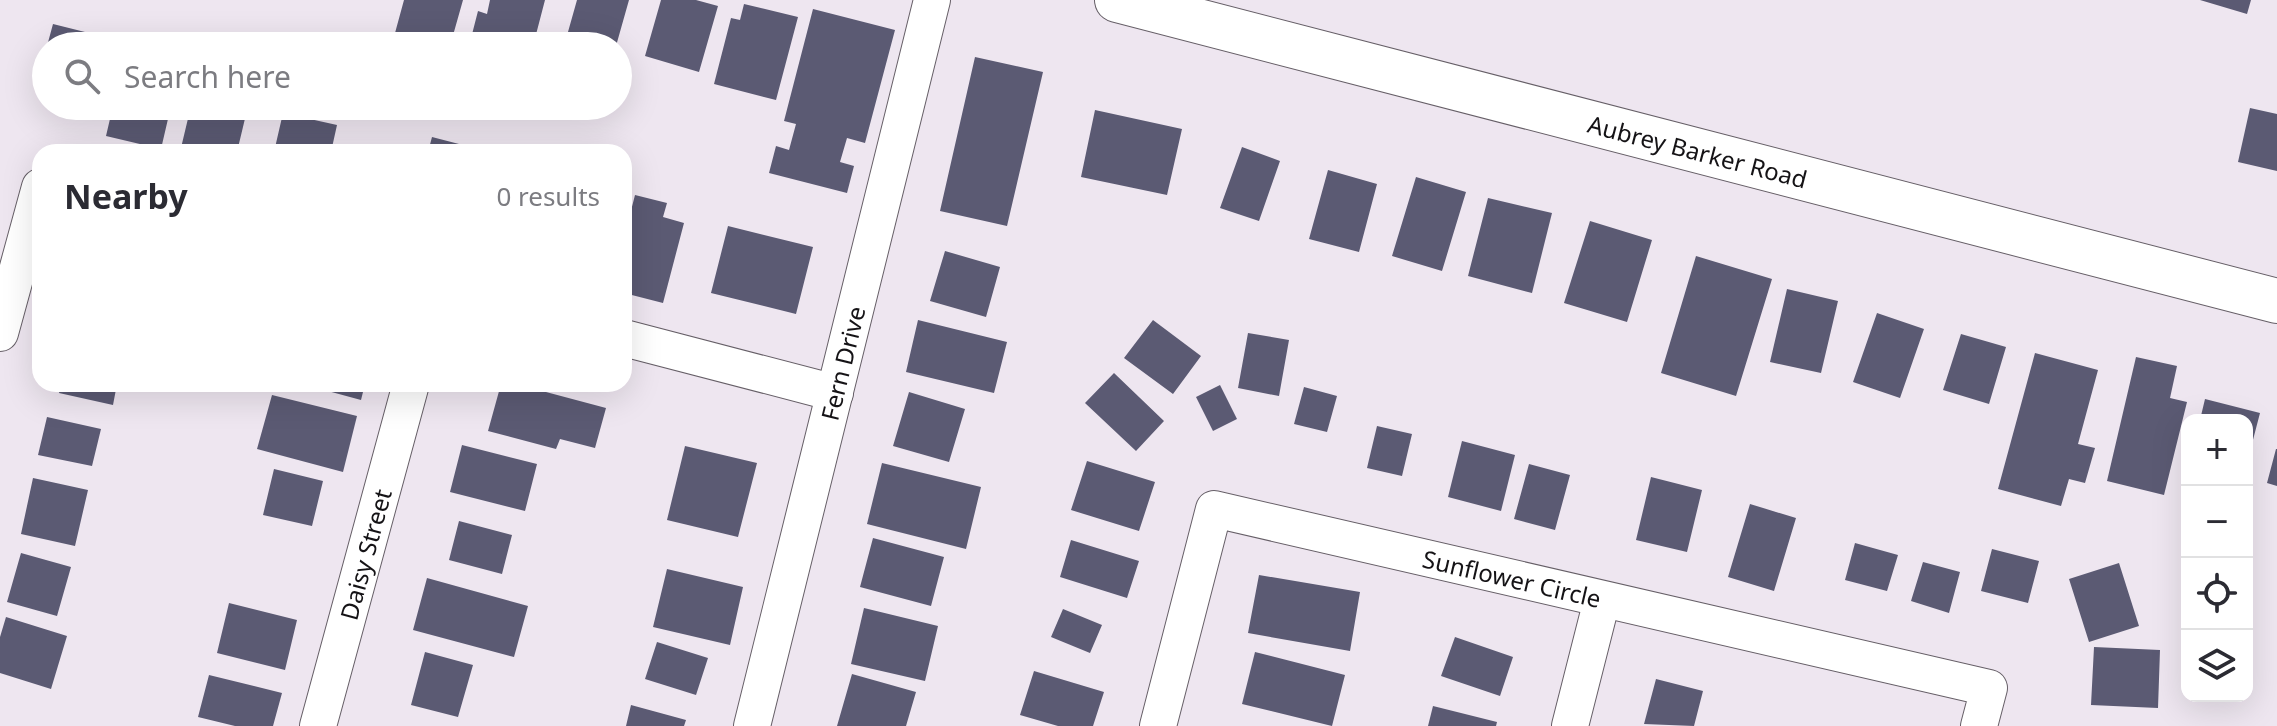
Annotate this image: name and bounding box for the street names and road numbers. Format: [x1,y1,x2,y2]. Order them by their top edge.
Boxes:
street label: Aubrey Barker Road [1585,106,1811,195]
street label: Fern Drive [812,303,872,423]
street label: Daisy Street [331,485,398,623]
street label: Sunflower Circle [1420,541,1604,614]

